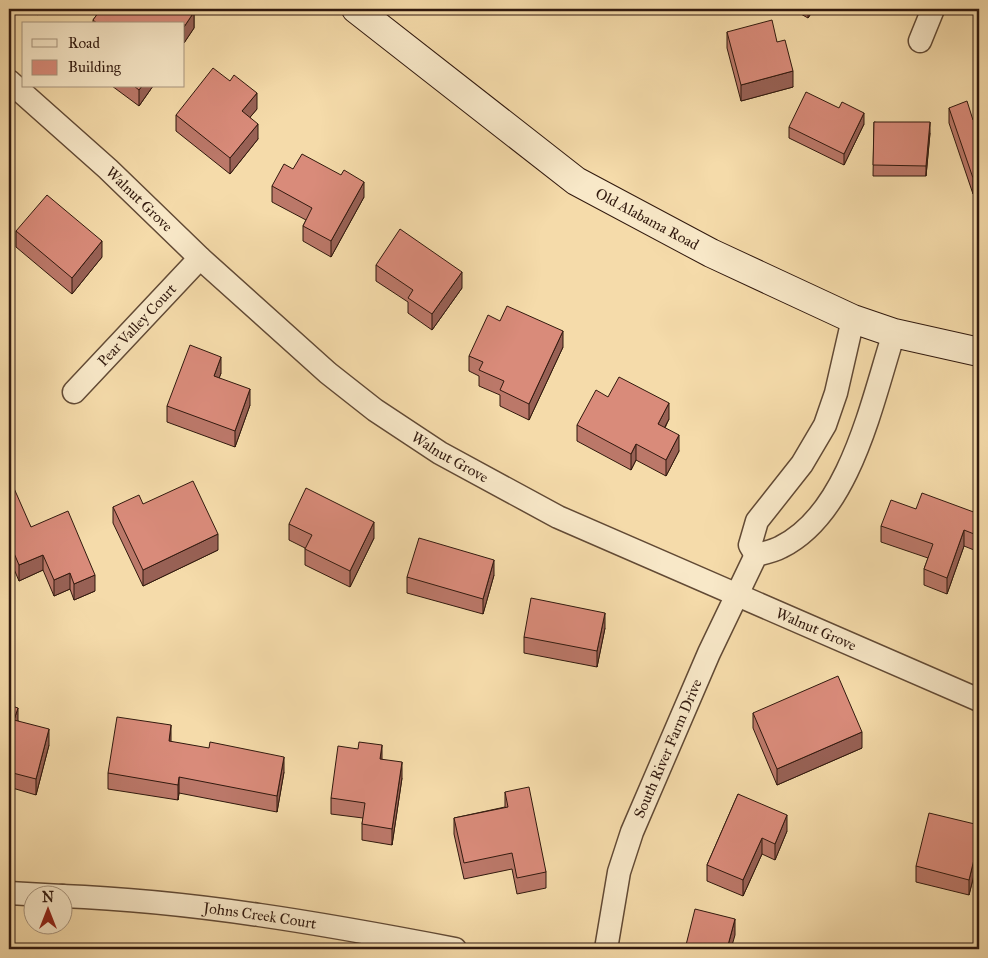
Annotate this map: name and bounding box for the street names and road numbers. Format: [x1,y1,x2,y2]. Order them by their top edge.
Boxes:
street label: Walnut Grove [102,163,176,236]
street label: Old Alabama Road [592,184,702,254]
street label: Pear Valley Court [94,279,181,370]
street label: Walnut Grove [408,428,491,486]
street label: Walnut Grove [773,604,859,655]
street label: South River Farm Drive [630,676,706,821]
street label: Johns Creek Court [200,898,318,933]

